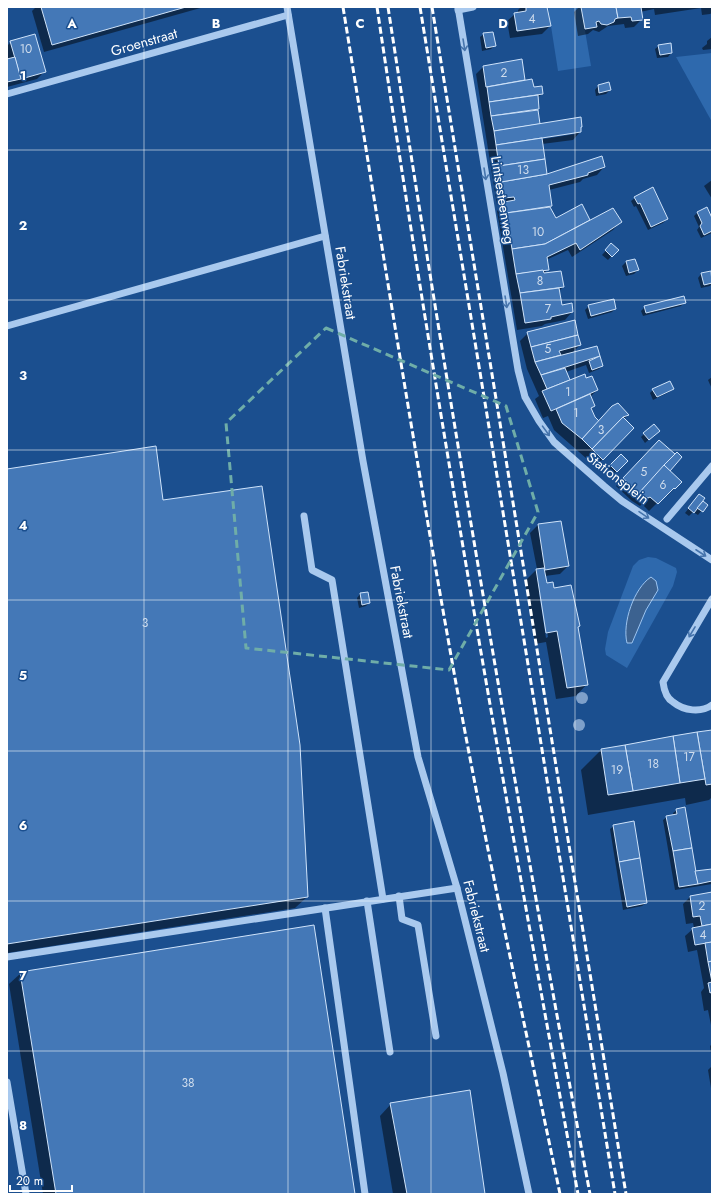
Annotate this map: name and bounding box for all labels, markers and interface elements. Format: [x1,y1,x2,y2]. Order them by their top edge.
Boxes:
house number: 4 [529,10,536,28]
text: A [66,14,77,33]
text: B [212,14,221,33]
text: C [355,14,365,33]
text: D [498,14,508,33]
text: E [643,14,651,33]
street label: Groenstraat [108,23,180,61]
one-way arrow [460,39,468,52]
house number: 10 [20,40,32,58]
house number: 2 [501,64,508,82]
text: 1 [20,66,26,85]
street label: Lintsesteenweg [486,155,520,245]
house number: 13 [517,161,529,179]
one-way arrow [481,167,489,180]
text: 2 [19,216,27,235]
house number: 10 [532,223,544,241]
street label: Fabriekstraat [330,245,362,322]
house number: 8 [537,272,543,290]
one-way arrow [502,295,510,308]
house number: 7 [545,300,552,318]
house number: 5 [545,340,552,358]
text: 3 [19,366,27,385]
house number: 1 [565,383,571,401]
house number: 1 [573,404,579,422]
house number: 3 [598,421,605,439]
one-way arrow [542,425,550,436]
street label: Stationsplein [582,447,654,509]
house number: 5 [641,463,648,481]
house number: 6 [660,476,667,494]
one-way arrow [638,511,649,519]
text: 4 [18,516,28,535]
one-way arrow [695,548,706,557]
street label: Fabriekstraat [385,564,419,641]
house number: 3 [142,614,149,632]
one-way arrow [688,626,696,637]
text: 5 [19,666,27,685]
house number: 17 [683,748,696,766]
house number: 18 [647,755,659,773]
house number: 19 [611,761,623,779]
text: 6 [19,816,28,835]
street label: Fabriekstraat [458,878,496,955]
house number: 2 [699,897,706,915]
house number: 4 [700,926,707,944]
text: 7 [19,966,27,985]
house number: 38 [181,1074,195,1092]
text: 8 [19,1116,27,1135]
scale bar [10,1167,72,1193]
text: 20 m [16,1172,43,1190]

